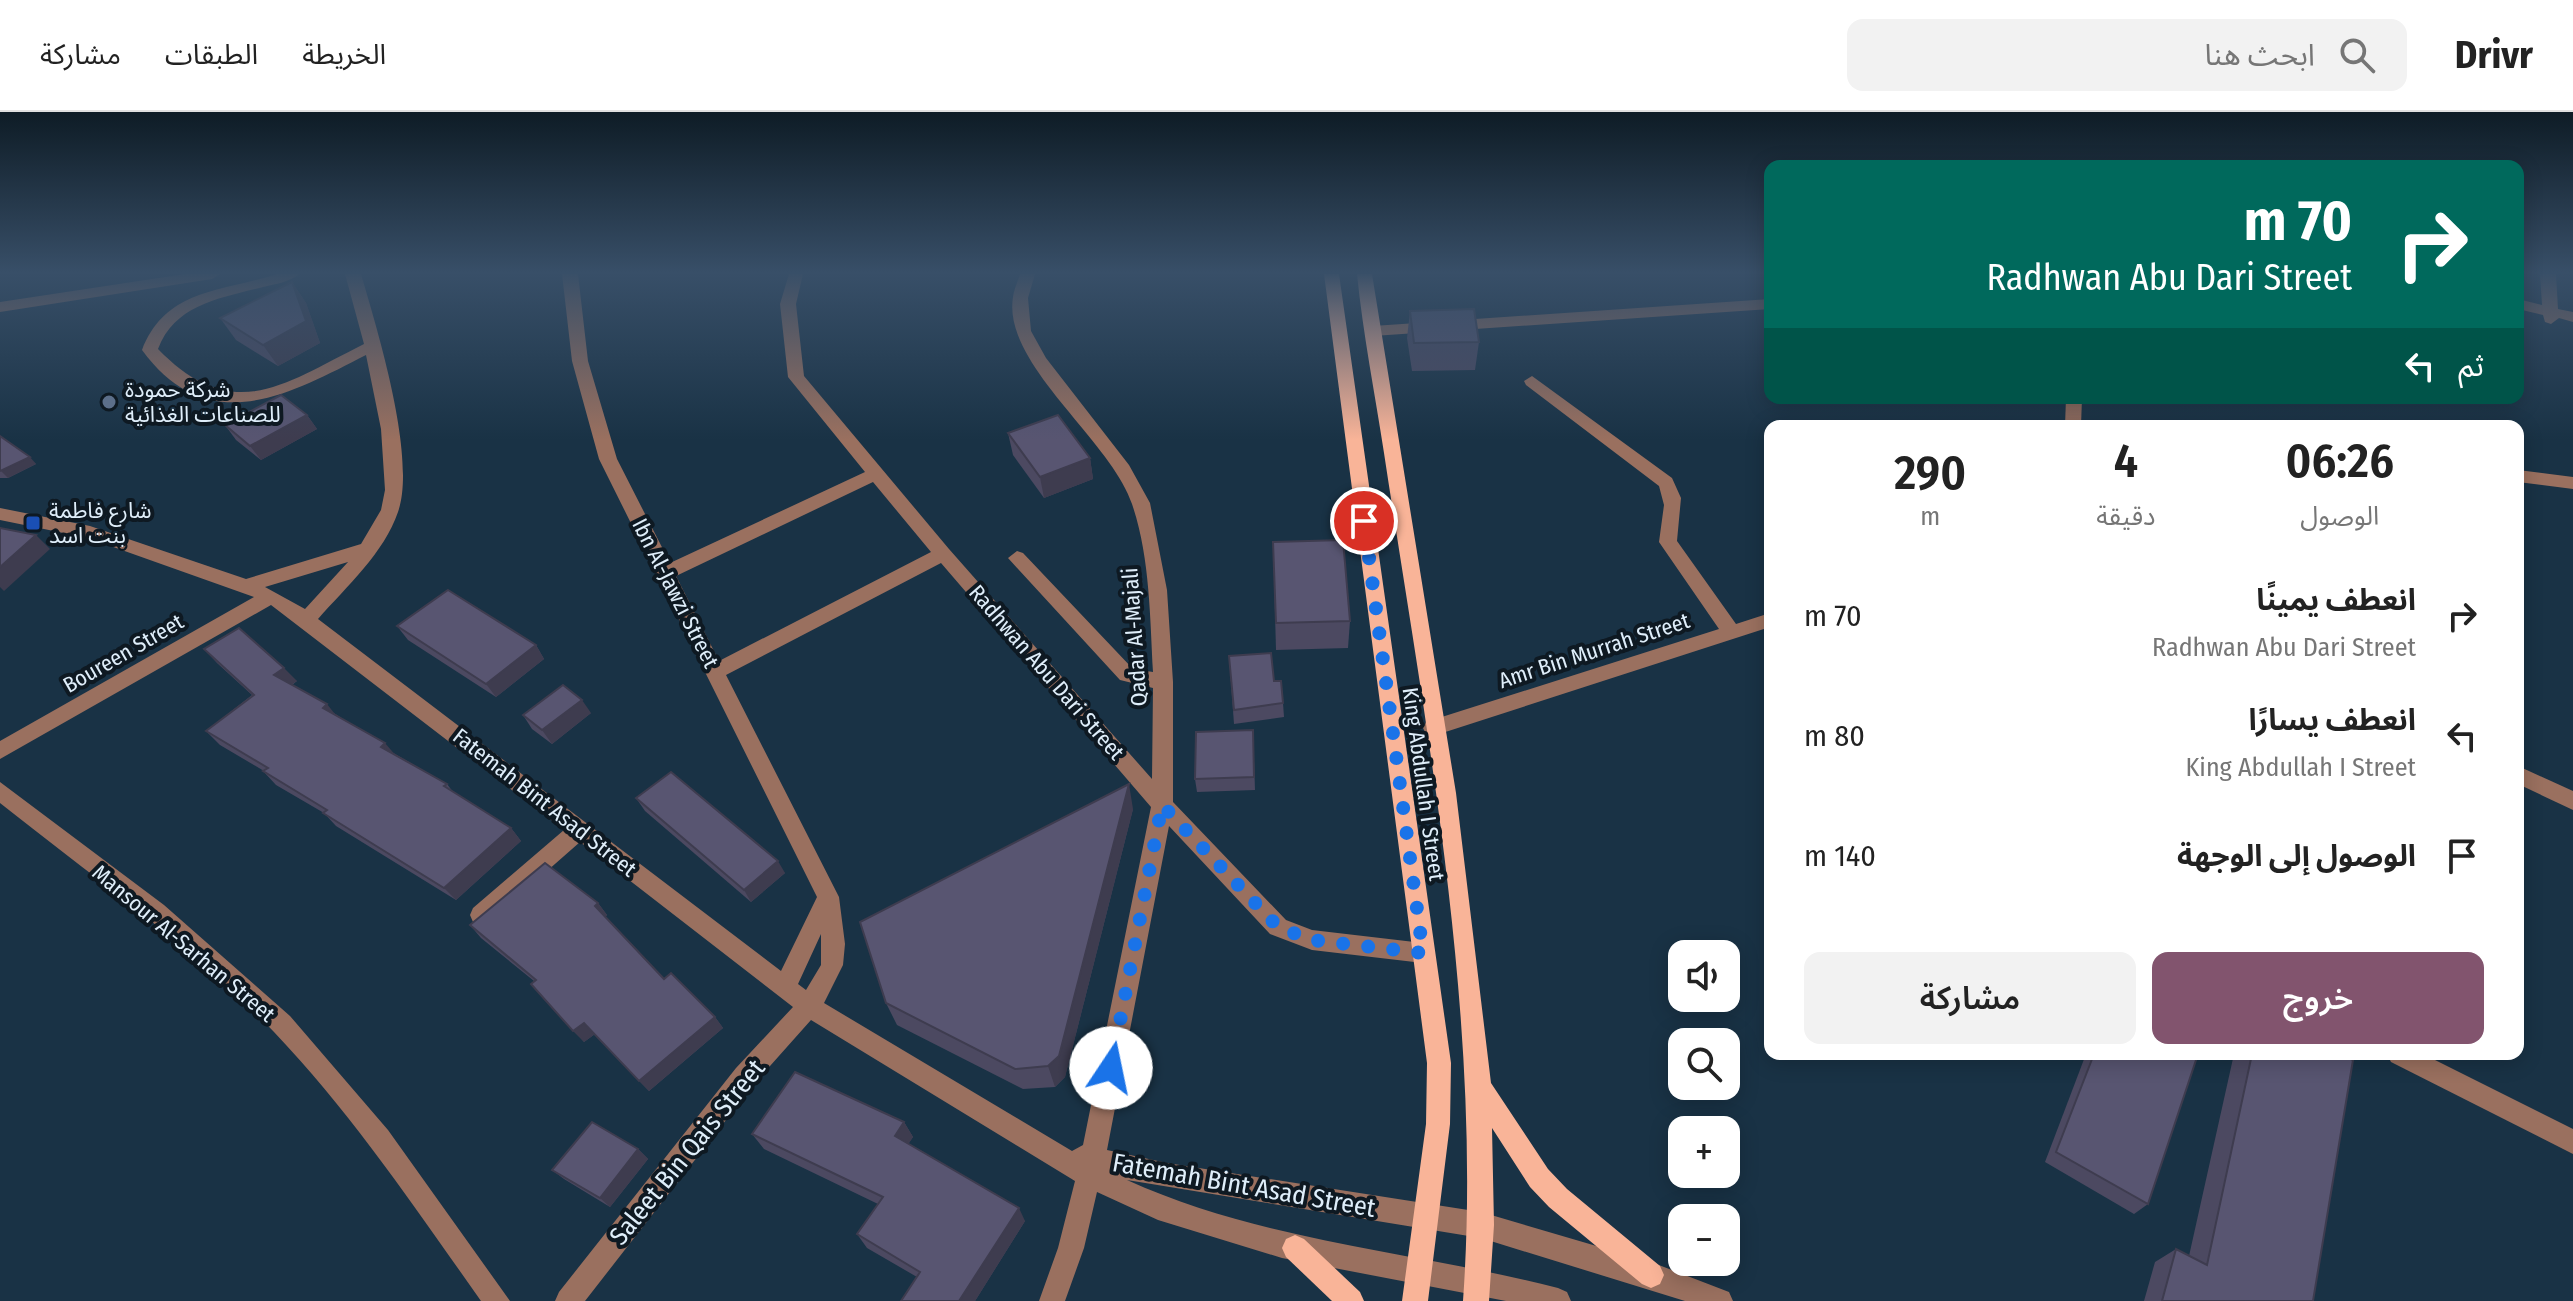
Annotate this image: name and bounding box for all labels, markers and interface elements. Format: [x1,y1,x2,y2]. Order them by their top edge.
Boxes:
search box [1847,19,2407,91]
text: Drivr [2455,32,2533,78]
icon: search [2335,33,2379,77]
text: ابحث هنا [2204,37,2315,73]
text: مشاركة [40,38,121,71]
text: الطبقات [165,38,258,71]
text: الخريطة [302,38,386,71]
text: 70 m [2244,188,2352,255]
icon: right [2380,192,2484,296]
text: Radhwan Abu Dari Street [1986,256,2352,300]
icon: left [2398,344,2442,388]
text: ثم [2458,348,2484,384]
place label: شركة حمودة للصناعات الغذائية [125,376,281,428]
marker: شركة حمودة للصناعات الغذائية [100,393,118,411]
text: 4 [2114,432,2138,490]
text: 06:26 [2286,432,2394,490]
text: 290 [1894,444,1966,502]
pin [1330,487,1398,555]
place label: شارع فاطمة بنت اسد [49,497,152,549]
icon: arrive [1342,499,1386,543]
text: m [1920,501,1940,532]
text: دقيقة [2096,501,2155,532]
text: الوصول [2300,501,2379,532]
marker: شارع فاطمة بنت اسد [24,514,42,532]
street label: Ibn Al-Jawzi Street [626,514,725,673]
street label: Qadar Al-Majali [1116,567,1153,707]
street label: Radhwan Abu Dari Street [963,579,1131,766]
text: انعطف يمينًا [2256,582,2416,618]
icon: right [2440,594,2484,638]
text: 70 m [1804,598,1862,634]
street label: Amr Bin Murrah Street [1495,607,1694,694]
street label: Boureen Street [58,608,189,699]
text: Radhwan Abu Dari Street [2152,632,2416,663]
street label: King Abdullah I Street [1397,686,1451,883]
text: انعطف يسارًا [2249,702,2416,738]
icon: left [2440,714,2484,758]
text: 80 m [1804,718,1865,754]
street label: Fatemah Bint Asad Street [448,722,642,883]
text: King Abdullah I Street [2186,752,2416,783]
icon: arrive [2440,834,2484,878]
text: 140 m [1804,838,1876,874]
text: الوصول إلى الوجهة [2177,838,2416,874]
street label: Mansour Al-Sarhan Street [87,859,281,1028]
map controls [1668,940,1740,1276]
button: sound [1668,940,1740,1012]
button: مشاركة [1804,952,2136,1044]
button: خروج [2152,952,2484,1044]
position arrow [1069,1026,1153,1110]
button: search [1668,1028,1740,1100]
street label: Saleet Bin Qais Street [603,1053,772,1251]
button: + [1668,1116,1740,1188]
street label: Fatemah Bint Asad Street [1110,1147,1378,1224]
button: − [1668,1204,1740,1276]

